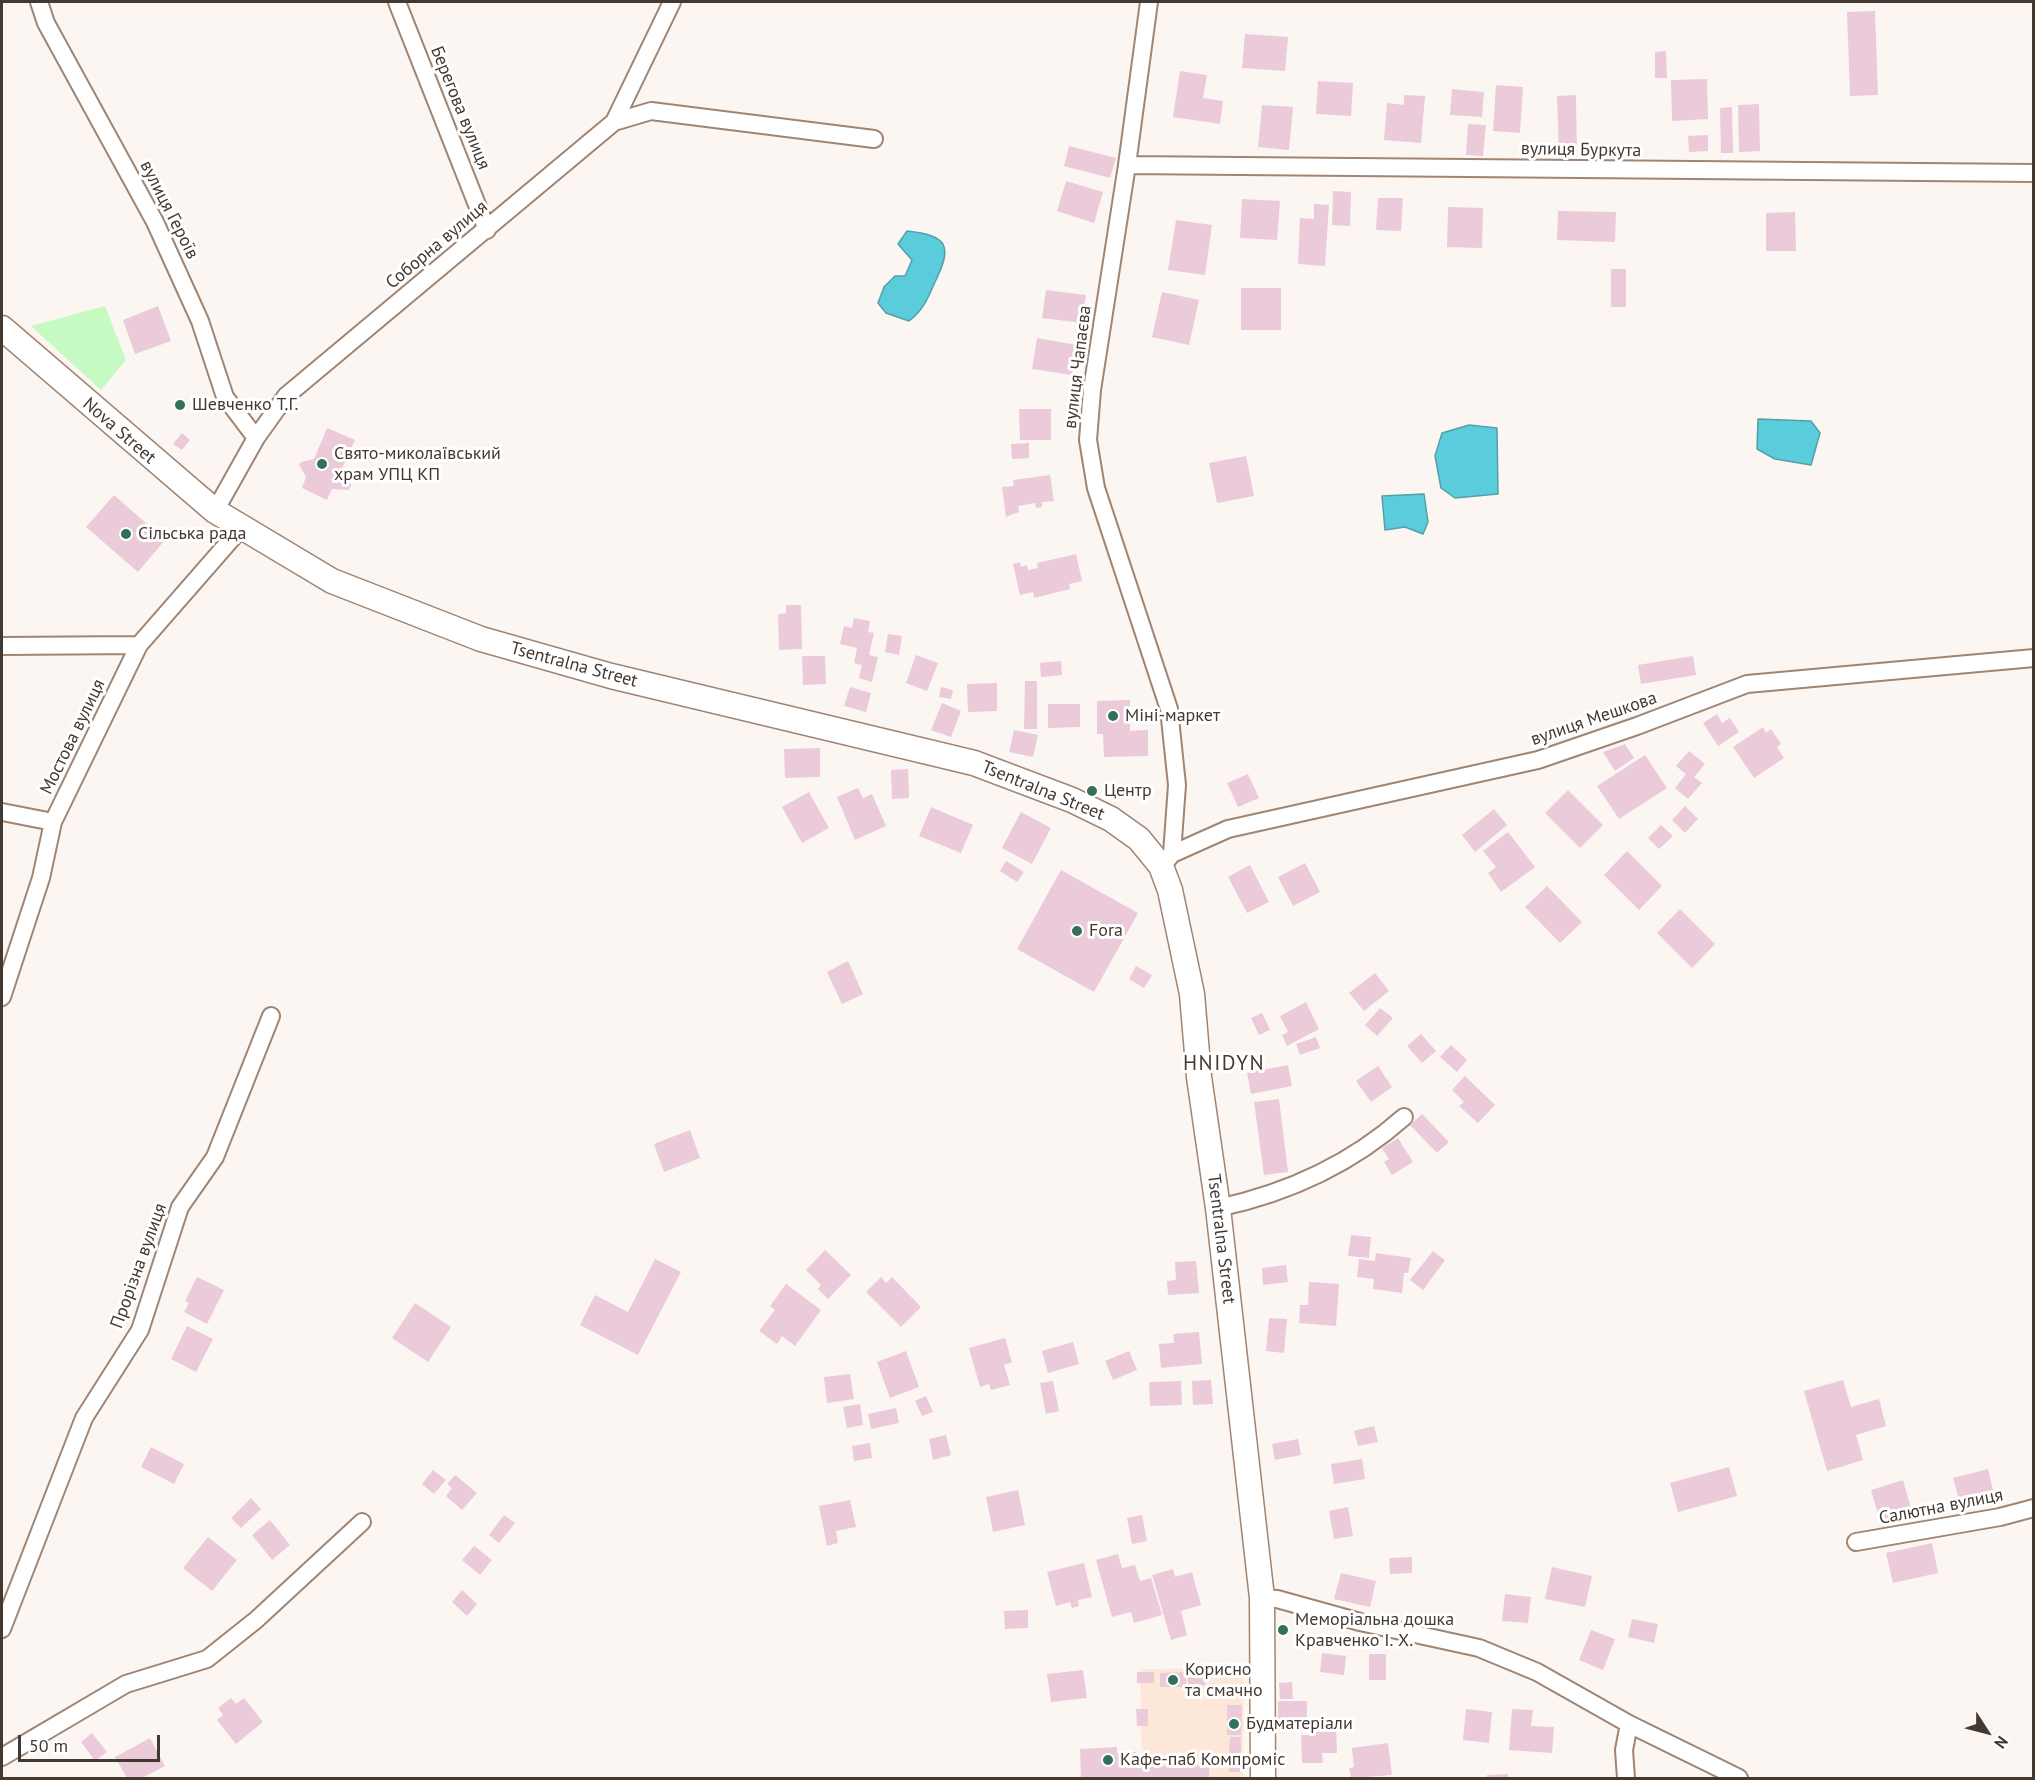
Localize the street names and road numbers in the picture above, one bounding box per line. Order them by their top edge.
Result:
street label: Берегова вулиця [425,43,495,173]
street label: вулиця Буркута [1521,138,1641,162]
street label: вулиця Героїв [135,157,203,263]
street label: Соборна вулиця [382,196,492,294]
street label: вулиця Чапаєва [1060,304,1096,430]
street label: Nova Street [78,393,160,469]
street label: Tsentralna Street [508,638,640,692]
street label: Мостова вулиця [36,676,110,798]
street label: вулиця Мешкова [1528,687,1660,751]
street label: Tsentralna Street [978,757,1108,825]
street label: Tsentralna Street [1202,1173,1240,1305]
street label: Прорізна вулиця [106,1200,172,1332]
street label: Салютна вулиця [1877,1484,2005,1530]

